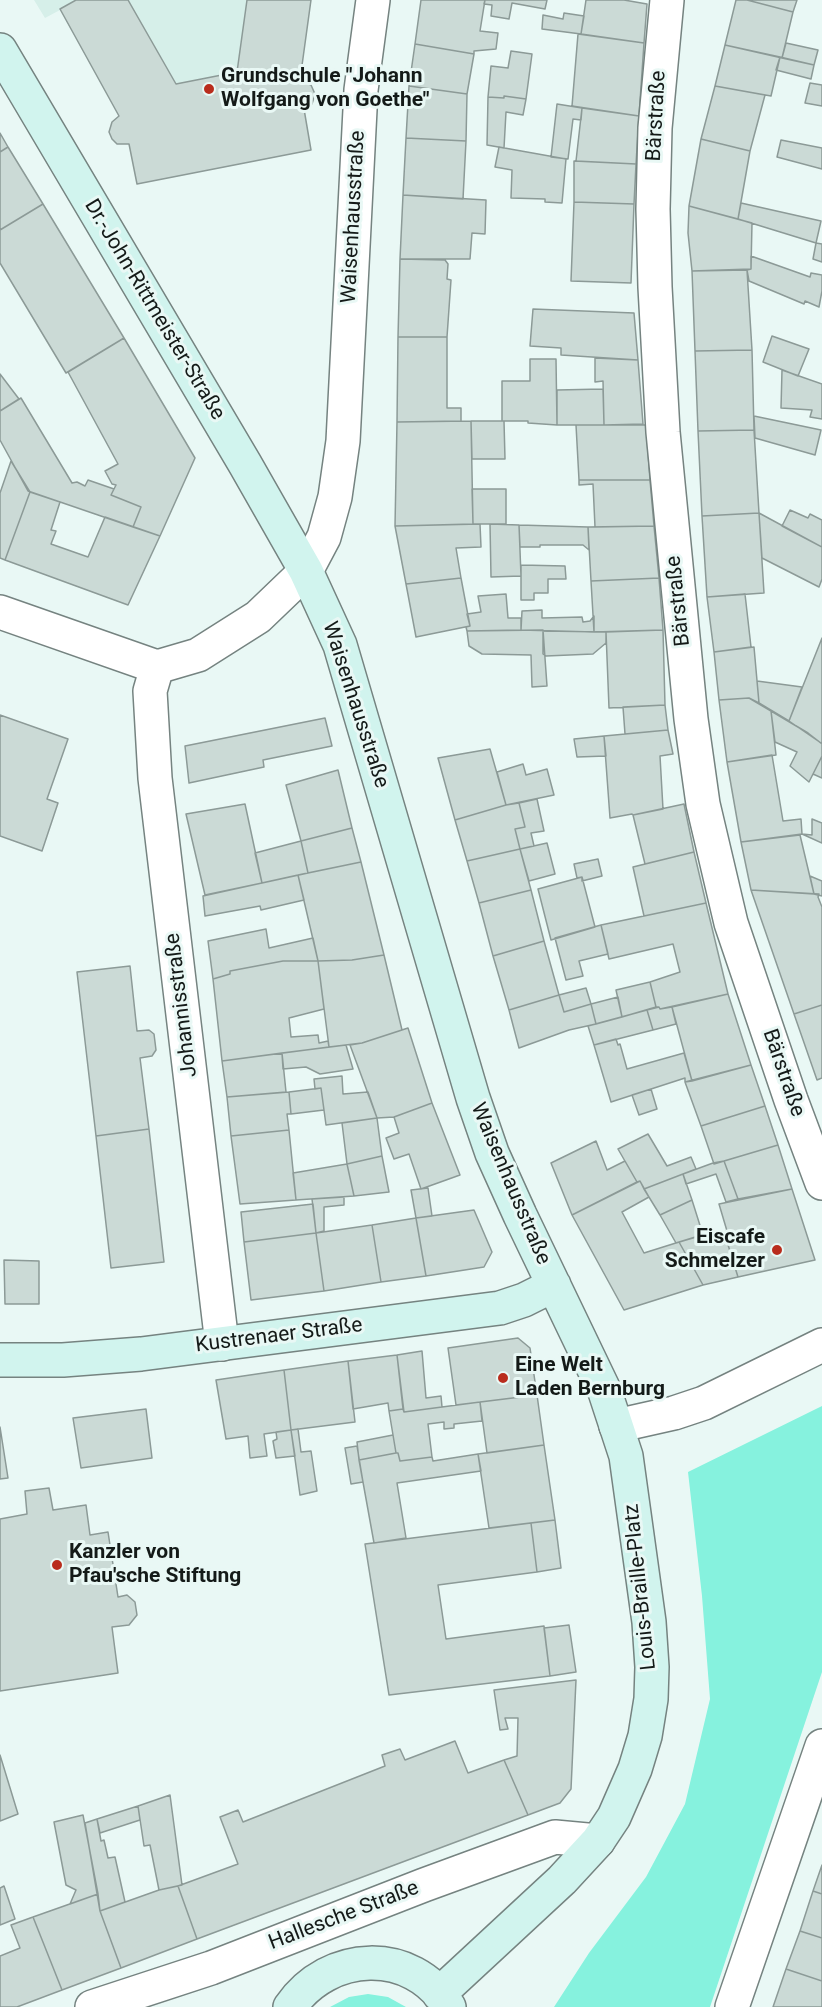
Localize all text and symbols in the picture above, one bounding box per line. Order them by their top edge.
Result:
place label: Grundschule "Johann Wolfgang von Goethe" [221,64,430,114]
street label: Bärstraße [642,70,672,162]
marker: Grundschule "Johann Wolfgang von Goethe" [202,82,216,96]
street label: Waisenhausstraße [337,130,371,304]
street label: Dr.-John-Rittmeister-Straße [78,195,230,425]
street label: Bärstraße [662,554,696,648]
street label: Waisenhausstraße [316,619,394,791]
street label: Johannisstraße [161,931,203,1079]
street label: Bärstraße [756,1026,810,1120]
street label: Waisenhausstraße [465,1099,555,1269]
place label: Eiscafe Schmelzer [665,1225,765,1275]
marker: Eiscafe Schmelzer [770,1243,784,1257]
street label: Kustrenaer Straße [194,1313,364,1359]
place label: Eine Welt Laden Bernburg [515,1353,665,1403]
marker: Eine Welt Laden Bernburg [496,1371,510,1385]
street label: Louis-Braille-Platz [620,1503,662,1671]
place label: Kanzler von Pfau'sche Stiftung [69,1540,241,1590]
marker: Kanzler von Pfau'sche Stiftung [50,1558,64,1572]
street label: Hallesche Straße [265,1876,423,1956]

